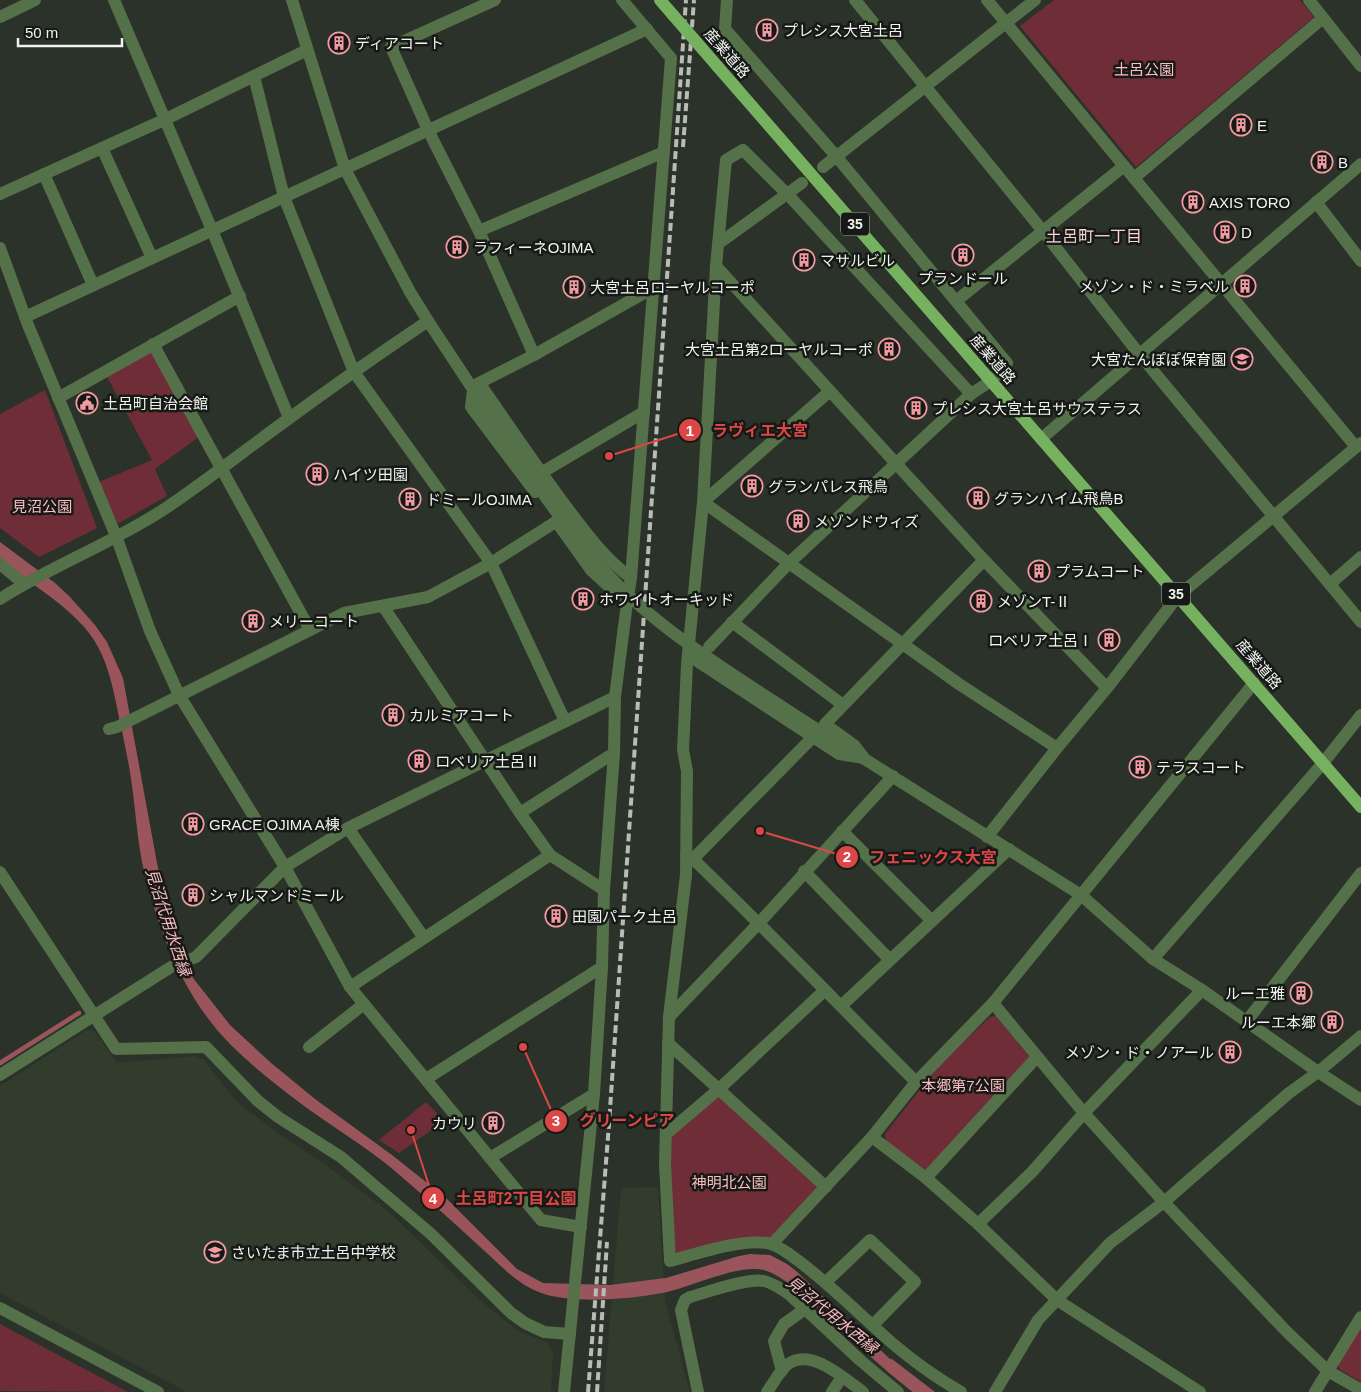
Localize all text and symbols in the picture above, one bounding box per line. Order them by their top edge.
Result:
scale bar [18,15,121,47]
building icon: プレシス大宮土呂 [755,18,779,42]
place label: プレシス大宮土呂 [783,22,903,39]
text: 50 m [25,24,58,41]
street label: 産業道路 [701,25,753,81]
building icon: ディアコート [327,31,351,55]
place label: ディアコート [355,35,444,52]
park label: 土呂公園 [1114,61,1174,78]
building icon: E [1229,113,1253,137]
place label: E [1257,117,1267,134]
building icon: B [1310,150,1334,174]
place label: B [1338,154,1348,171]
building icon: AXIS TORO [1181,190,1205,214]
place label: AXIS TORO [1209,194,1290,211]
road number: 35 [841,212,869,235]
building icon: D [1213,220,1237,244]
place label: D [1241,224,1252,241]
district label: 土呂町一丁目 [1046,228,1142,245]
building icon: ラフィーネOJIMA [445,235,469,259]
place label: ラフィーネOJIMA [473,239,594,256]
building icon: プランドール [951,243,975,267]
building icon: マサルビル [792,248,816,272]
place label: マサルビル [820,252,895,269]
place label: プランドール [918,270,1008,287]
building icon: メゾン・ド・ミラベル [1233,274,1257,298]
building icon: 大宮土呂ローヤルコーポ [562,275,586,299]
place label: メゾン・ド・ミラベル [1079,278,1229,295]
place label: 大宮土呂ローヤルコーポ [590,279,755,296]
street label: 産業道路 [967,331,1019,387]
building icon: 大宮土呂第2ローヤルコーポ [877,337,901,361]
place label: 大宮土呂第2ローヤルコーポ [685,341,873,358]
school or university icon: 大宮たんぽぽ保育園 [1230,347,1254,371]
place label: 大宮たんぽぽ保育園 [1091,351,1226,368]
public building icon: 土呂町自治会館 [75,391,99,415]
place label: 土呂町自治会館 [103,395,208,412]
building icon: プレシス大宮土呂サウステラス [904,396,928,420]
place label: プレシス大宮土呂サウステラス [932,400,1142,417]
callout: ラヴィエ大宮 [677,415,818,446]
text: 1 [686,422,694,439]
text: ラヴィエ大宮 [712,422,808,439]
building icon: ハイツ田園 [305,462,329,486]
place label: ハイツ田園 [333,466,408,483]
building icon: グランパレス飛鳥 [740,474,764,498]
place label: グランパレス飛鳥 [768,478,888,495]
building icon: グランハイム飛鳥B [966,486,990,510]
building icon: ドミールOJIMA [398,487,422,511]
place label: グランハイム飛鳥B [994,490,1123,507]
place label: ドミールOJIMA [426,491,532,508]
park label: 見沼公園 [12,498,72,515]
building icon: メゾンドウィズ [786,509,810,533]
place label: メゾンドウィズ [814,513,919,530]
building icon: プラムコート [1027,559,1051,583]
place label: プラムコート [1055,563,1145,580]
road number: 35 [1162,582,1190,606]
building icon: ホワイトオーキッド [571,587,595,611]
building icon: メゾンT-Ⅱ [969,589,993,613]
place label: ホワイトオーキッド [599,591,734,608]
place label: メゾンT-Ⅱ [997,593,1070,610]
building icon: メリーコート [241,609,265,633]
place label: メリーコート [269,613,359,630]
building icon: ロベリア土呂Ⅰ [1097,628,1121,652]
place label: ロベリア土呂Ⅰ [988,632,1093,649]
street label: 産業道路 [1233,636,1285,692]
building icon: カルミアコート [381,703,405,727]
place label: カルミアコート [409,707,514,724]
building icon: ロベリア土呂Ⅱ [407,749,431,773]
place label: ロベリア土呂Ⅱ [435,753,540,770]
building icon: テラスコート [1128,755,1152,779]
place label: テラスコート [1156,759,1246,776]
building icon: GRACE OJIMA A棟 [181,812,205,836]
place label: GRACE OJIMA A棟 [209,816,340,833]
callout: フェニックス大宮 [834,842,1007,873]
text: 2 [843,848,851,865]
text: フェニックス大宮 [869,849,997,866]
water label: 見沼代用水西縁 [143,866,194,980]
building icon: シャルマンドミール [181,883,205,907]
place label: シャルマンドミール [209,887,344,904]
building icon: 田園パーク土呂 [544,904,568,928]
place label: 田園パーク土呂 [572,908,677,925]
building icon: ルーエ雅 [1289,981,1313,1005]
place label: ルーエ雅 [1225,985,1285,1002]
building icon: ルーエ本郷 [1320,1010,1344,1034]
place label: ルーエ本郷 [1241,1014,1316,1031]
building icon: メゾン・ド・ノアール [1218,1040,1242,1064]
place label: メゾン・ド・ノアール [1065,1044,1214,1061]
park label: 本郷第7公園 [921,1077,1005,1094]
callout: グリーンピア [544,1105,685,1136]
building icon: カウリ [481,1111,505,1135]
text: グリーンピア [579,1111,675,1129]
text: 3 [552,1112,560,1129]
place label: カウリ [432,1115,477,1132]
park label: 神明北公園 [691,1174,767,1191]
callout: 土呂町2丁目公園 [421,1183,587,1214]
text: 4 [429,1190,438,1207]
text: 土呂町2丁目公園 [456,1190,576,1207]
school or university icon: さいたま市立土呂中学校 [203,1240,227,1264]
place label: さいたま市立土呂中学校 [231,1244,396,1261]
water label: 見沼代用水西縁 [783,1273,882,1358]

